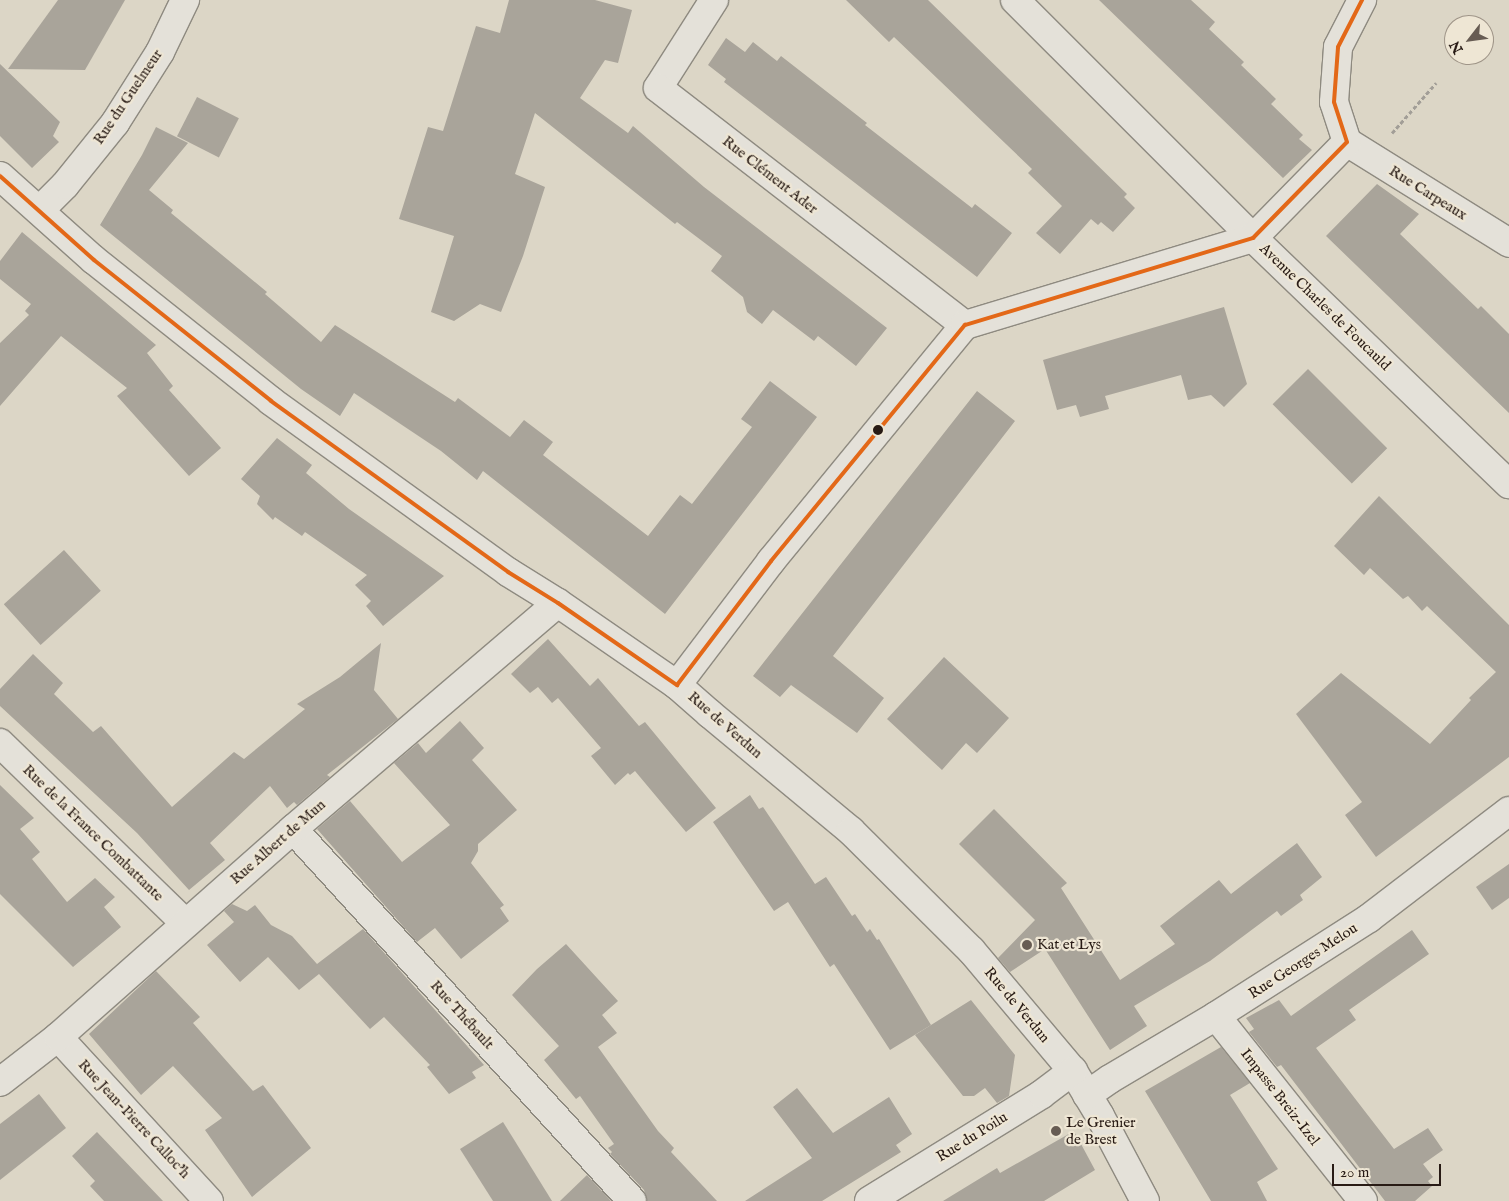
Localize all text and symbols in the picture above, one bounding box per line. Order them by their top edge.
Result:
north arrow [1444,15,1494,65]
text: N [1446,37,1468,57]
street label: Rue du Guelmeur [90,46,166,148]
street label: Rue Clément Ader [719,132,821,218]
street label: Rue Carpeaux [1386,162,1470,224]
street label: Avenue Charles de Foucauld [1256,240,1394,374]
unlabelled marker [873,425,883,435]
street label: Rue de Verdun [684,688,766,762]
street label: Rue de la France Combattante [19,761,167,905]
street label: Rue Albert de Mun [227,796,329,888]
street label: Rue Georges Melou [1245,919,1361,1003]
place label: Kat et Lys [1037,936,1101,954]
marker: Kat et Lys [1021,939,1033,951]
street label: Rue de Verdun [980,964,1054,1046]
street label: Rue Thébault [426,977,498,1053]
street label: Impasse Breiz-Izel [1237,1045,1323,1149]
street label: Rue Jean-Pierre Calloc'h [74,1056,194,1182]
street label: Rue du Poilu [933,1108,1011,1166]
place label: Le Grenier de Brest [1066,1113,1136,1148]
marker: Le Grenier de Brest [1050,1125,1062,1137]
scale bar [1334,1154,1443,1186]
text: 20 m [1340,1163,1369,1182]

